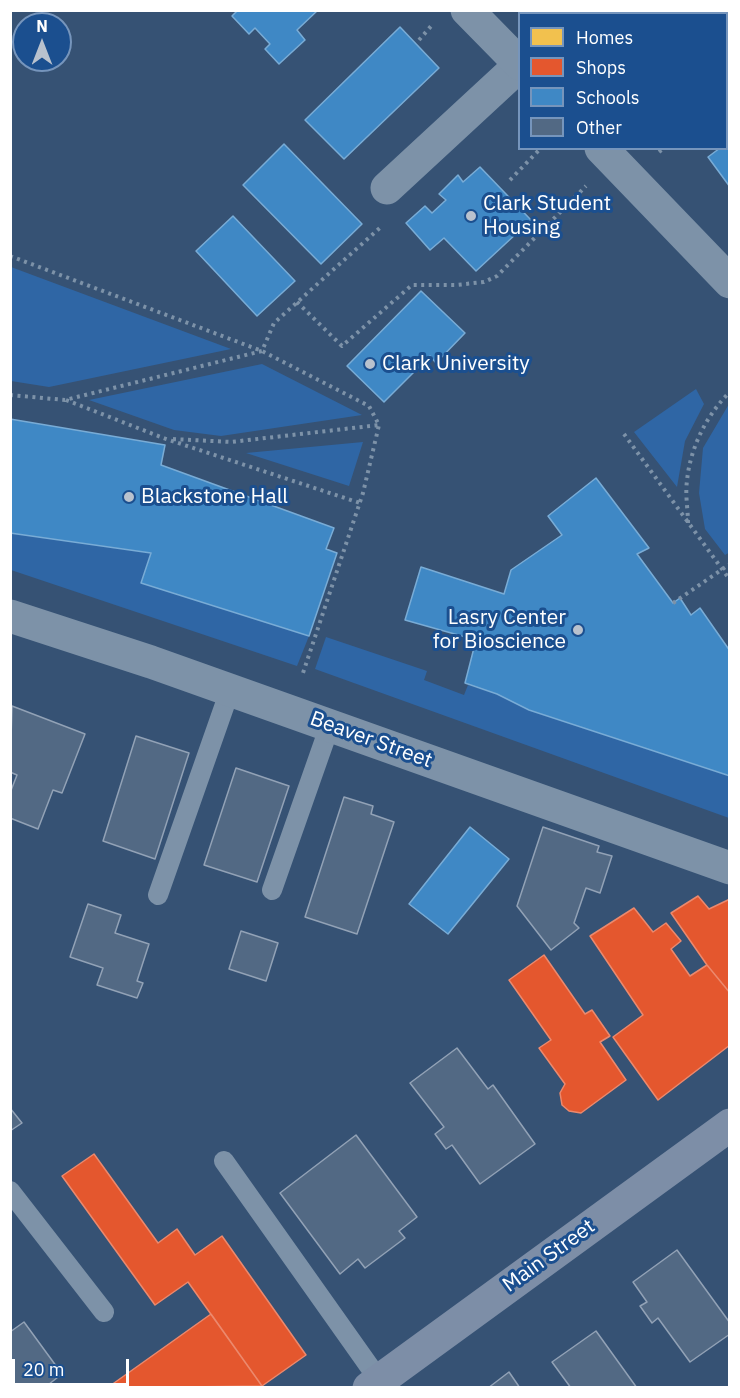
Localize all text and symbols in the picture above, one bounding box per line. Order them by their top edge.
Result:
north arrow [12,12,72,72]
legend [518,12,728,150]
text: N [36,16,48,36]
text: Homes [576,26,633,49]
text: Shops [576,56,626,79]
text: Schools [576,86,640,109]
text: Other [576,116,622,139]
place label: Clark Student Housing [483,191,611,241]
marker: Clark Student Housing [464,209,478,223]
place label: Clark University [382,351,530,377]
marker: Clark University [363,357,377,371]
place label: Blackstone Hall [141,484,288,510]
marker: Blackstone Hall [122,490,136,504]
place label: Lasry Center for Bioscience [433,605,566,655]
marker: Lasry Center for Bioscience [571,623,585,637]
street label: Beaver Street [306,706,436,774]
street label: Main Street [498,1214,600,1298]
scale bar [15,1347,132,1385]
text: 20 m [23,1358,65,1381]

